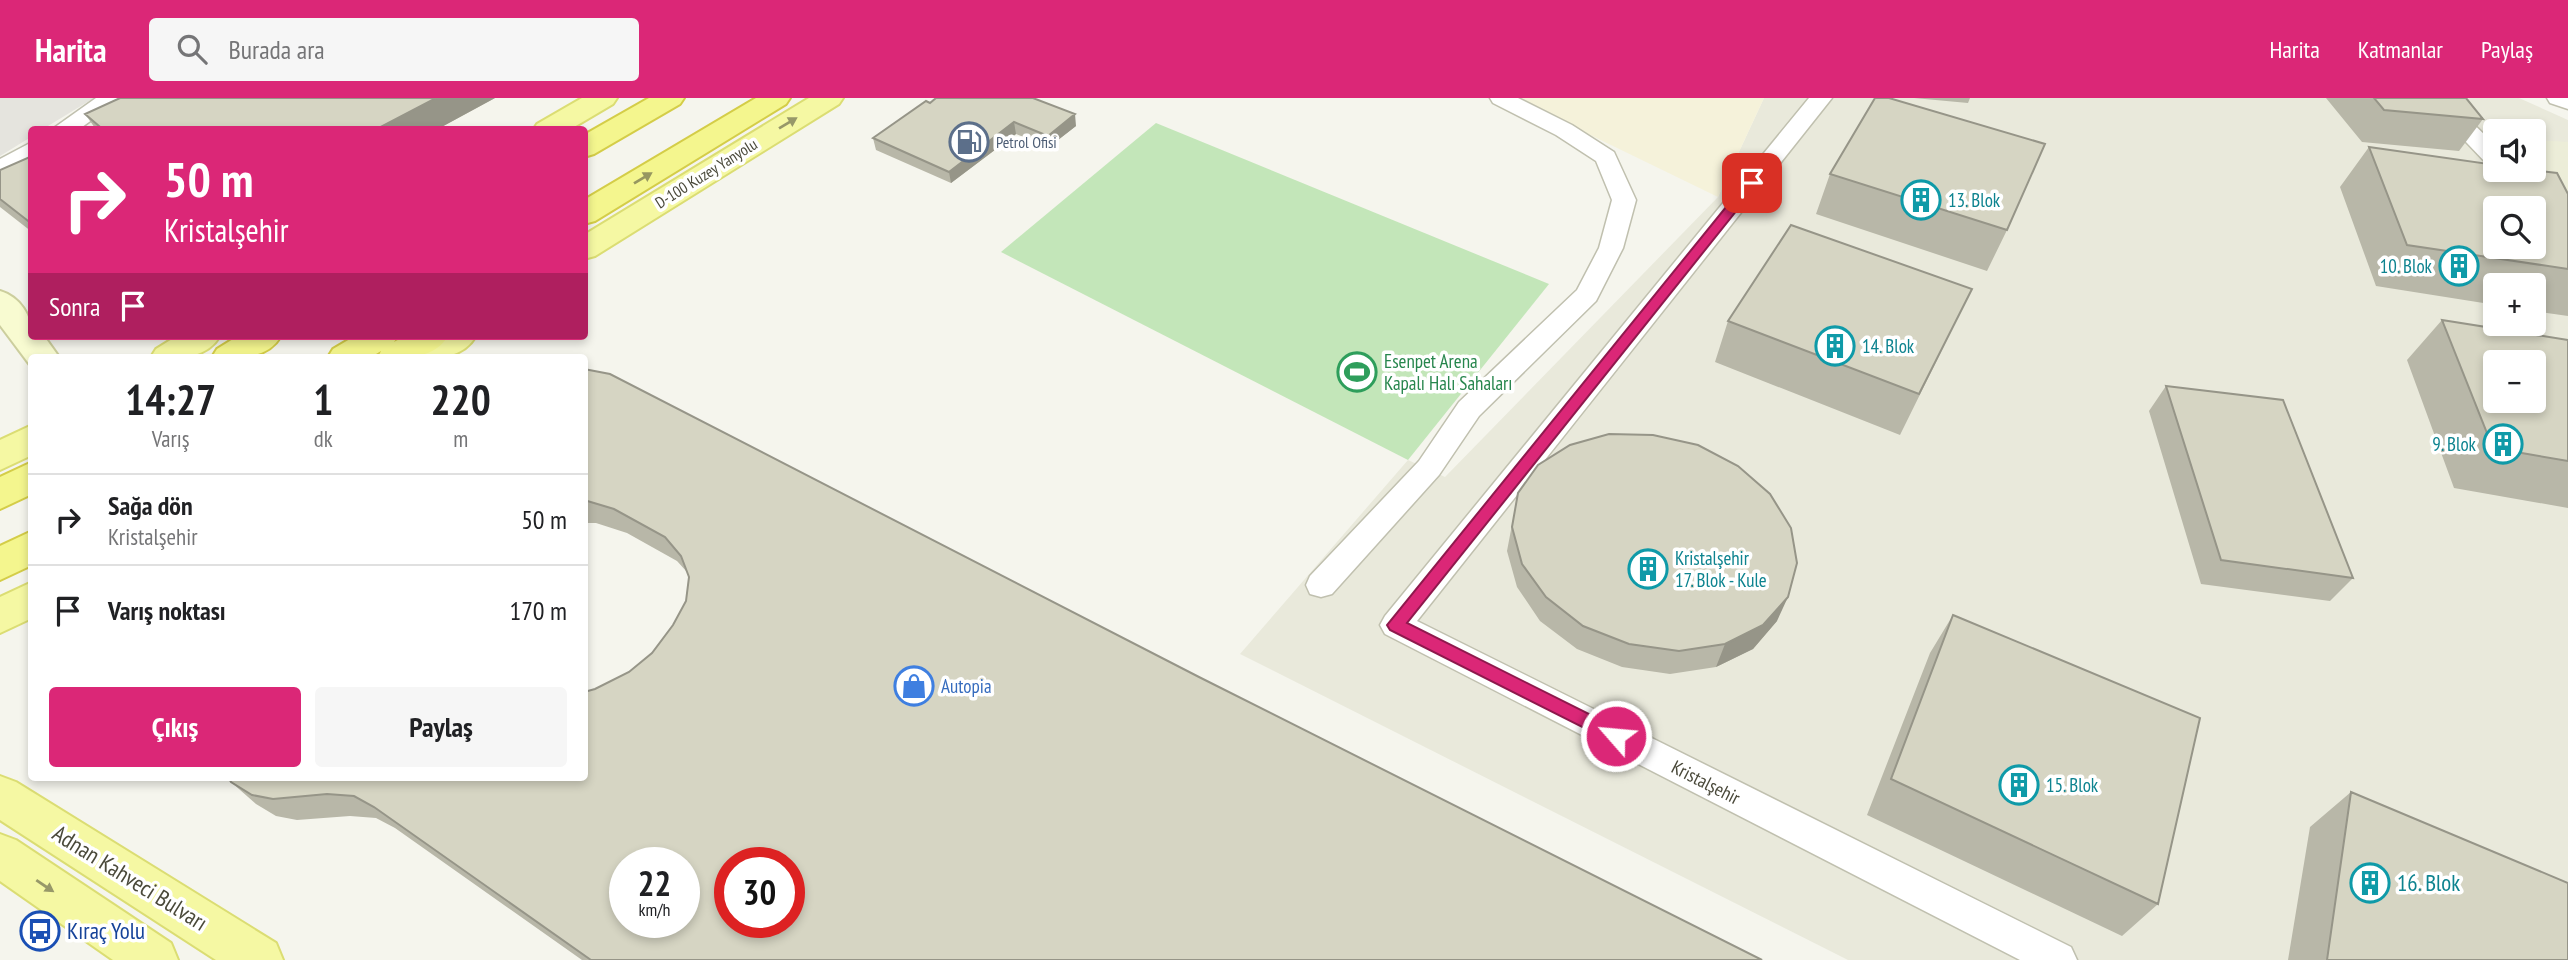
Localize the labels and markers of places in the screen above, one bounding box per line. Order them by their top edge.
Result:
fuel station icon: Petrol Ofisi [948,121,990,163]
place label: Petrol Ofisi [996,132,1057,152]
pin [1722,153,1782,213]
building icon: 13. Blok [1900,179,1942,221]
place label: 13. Blok [1948,188,2001,212]
building icon: 10. Blok [2438,245,2480,287]
place label: 10. Blok [2380,254,2433,278]
building icon: 14. Blok [1814,325,1856,367]
place label: 14. Blok [1862,334,1915,358]
place label: Esenpet Arena Kapalı Halı Sahaları [1384,349,1512,395]
sports icon: Esenpet Arena Kapalı Halı Sahaları [1336,351,1378,393]
building icon: 9. Blok [2482,423,2524,465]
place label: 9. Blok [2432,432,2477,456]
place label: Kristalşehir 17. Blok - Kule [1675,546,1767,592]
building icon: Kristalşehir 17. Blok - Kule [1627,548,1669,590]
shop icon: Autopia [893,665,935,707]
place label: Autopia [941,674,992,698]
building icon: 15. Blok [1998,764,2040,806]
place label: 15. Blok [2046,773,2099,797]
building icon: 16. Blok [2349,862,2391,904]
place label: 16. Blok [2397,868,2460,897]
bus stop icon: Kıraç Yolu [19,910,61,952]
place label: Kıraç Yolu [67,916,145,945]

